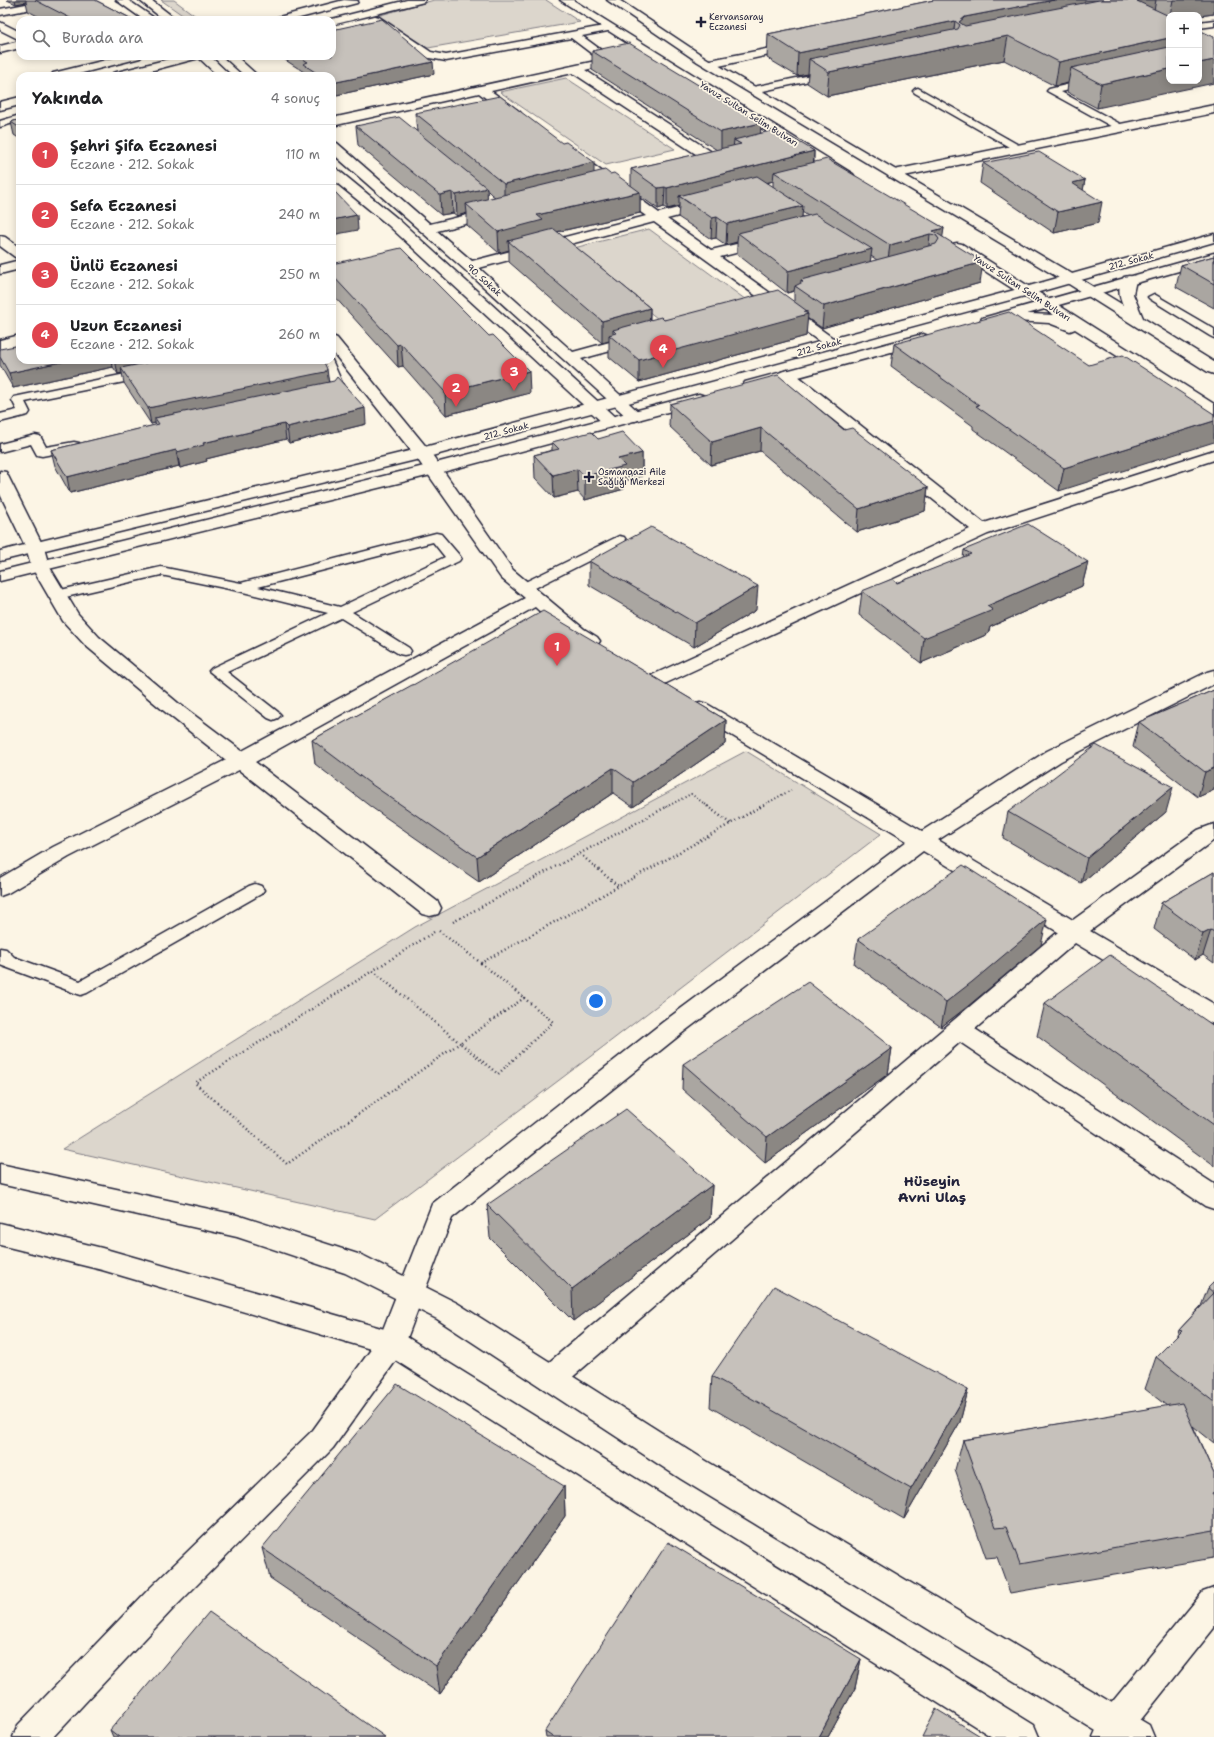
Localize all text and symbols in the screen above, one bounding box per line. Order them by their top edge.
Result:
place label: Kervansaray Eczanesi [709,11,763,33]
map controls [1166,12,1202,84]
button: + [1166,12,1202,48]
search box [16,16,336,60]
marker: Kervansaray Eczanesi [696,17,706,27]
icon: search [30,27,52,49]
text: Burada ara [62,28,143,48]
button: − [1166,48,1202,84]
street label: Yavuz Sultan Selim Bulvarı [697,79,801,149]
text: Yakında [32,87,103,109]
text: 4 sonuç [271,90,320,107]
text: Şehri Şifa Eczanesi [70,136,217,156]
text: 1 [42,146,48,163]
text: 110 m [285,146,320,163]
text: Eczane · 212. Sokak [70,156,195,173]
text: Sefa Eczanesi [70,196,177,216]
text: 2 [40,206,50,223]
text: 240 m [278,206,320,223]
text: Eczane · 212. Sokak [70,216,195,233]
street label: 212. Sokak [1107,249,1155,273]
street label: Yavuz Sultan Selim Bulvarı [971,252,1073,324]
text: Ünlü Eczanesi [70,256,178,276]
street label: 90. Sokak [464,261,504,299]
text: 3 [40,266,50,283]
text: 250 m [279,266,320,283]
text: Eczane · 212. Sokak [70,276,195,293]
text: Uzun Eczanesi [70,316,182,336]
text: 4 [40,326,50,343]
text: 260 m [278,326,320,343]
pin: 4 [650,335,676,368]
street label: 212. Sokak [795,335,843,359]
text: Eczane · 212. Sokak [70,336,195,353]
pin: 3 [501,358,527,391]
pin: 2 [443,374,469,407]
street label: 212. Sokak [482,419,530,443]
place label: Osmangazi Aile Sağlığı Merkezi [598,466,666,488]
marker: Osmangazi Aile Sağlığı Merkezi [583,471,595,483]
pin: 1 [544,633,570,666]
your location [586,991,606,1011]
district label: Hüseyin Avni Ulaş [898,1172,966,1206]

